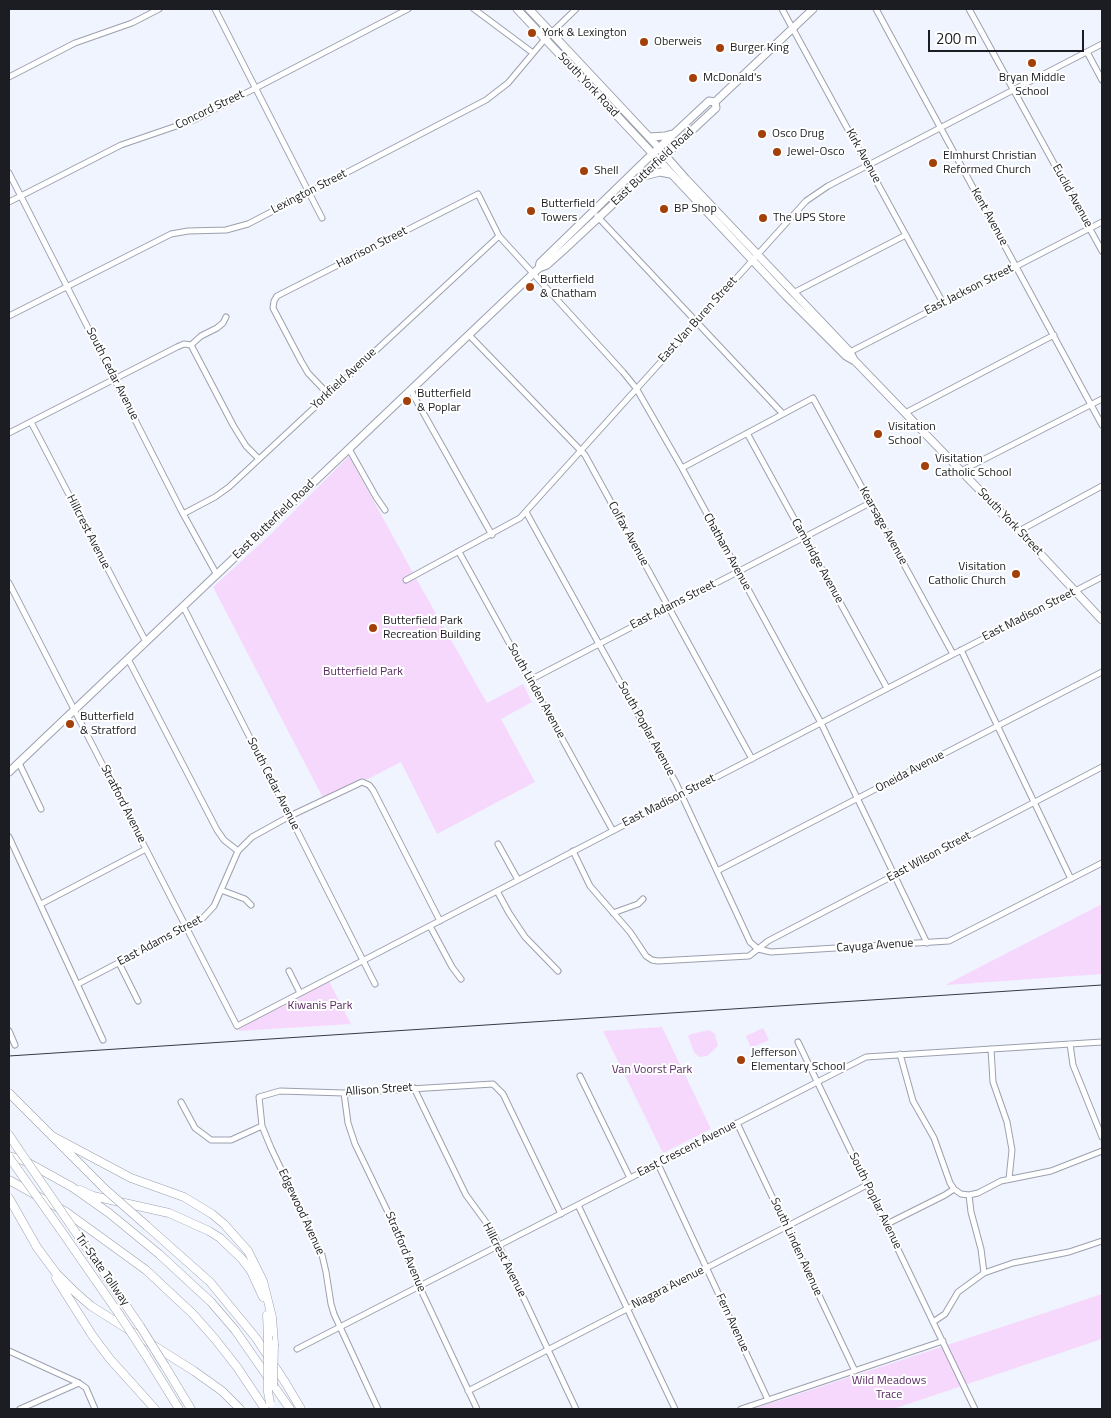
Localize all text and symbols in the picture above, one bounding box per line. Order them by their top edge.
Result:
scale bar [931,20,1087,52]
place label: York & Lexington [542,26,627,40]
marker: York & Lexington [526,27,538,39]
text: 200 m [936,27,977,50]
place label: Oberweis [654,35,702,49]
marker: Oberweis [638,36,650,48]
place label: Burger King [730,41,789,55]
marker: Burger King [714,42,726,54]
street label: South York Road [554,50,622,120]
marker: Bryan Middle School [1026,57,1038,69]
place label: McDonald's [703,71,762,85]
place label: Bryan Middle School [999,71,1065,99]
marker: McDonald's [687,72,699,84]
street label: Concord Street [173,87,247,133]
street label: East Butterfield Road [609,125,697,209]
street label: Kirk Avenue [842,126,884,186]
place label: Osco Drug [772,127,824,141]
marker: Osco Drug [756,128,768,140]
place label: Jewel-Osco [787,145,845,159]
marker: Jewel-Osco [771,146,783,158]
place label: Elmhurst Christian Reformed Church [943,149,1036,177]
marker: Elmhurst Christian Reformed Church [927,157,939,169]
street label: Euclid Avenue [1049,162,1095,230]
place label: Shell [594,164,619,178]
marker: Shell [578,165,590,177]
street label: Lexington Street [269,167,349,217]
street label: Kent Avenue [967,186,1011,248]
place label: Butterfield Towers [541,197,595,225]
place label: BP Shop [674,202,717,216]
marker: BP Shop [658,203,670,215]
marker: Butterfield Towers [525,205,537,217]
place label: The UPS Store [773,211,845,225]
marker: The UPS Store [757,212,769,224]
street label: Harrison Street [334,224,410,272]
street label: East Jackson Street [922,261,1016,319]
place label: Butterfield & Chatham [540,273,597,301]
street label: East Van Buren Street [656,274,740,366]
marker: Butterfield & Chatham [524,281,536,293]
street label: South Cedar Avenue [83,325,141,423]
street label: Yorkfield Avenue [308,345,380,413]
place label: Butterfield & Poplar [417,387,471,415]
marker: Butterfield & Poplar [401,395,413,407]
place label: Visitation School [888,420,936,448]
marker: Visitation School [872,428,884,440]
place label: Visitation Catholic School [935,452,1011,480]
marker: Visitation Catholic School [919,460,931,472]
street label: East Butterfield Road [230,477,318,563]
street label: Kearsage Avenue [856,485,910,567]
street label: South York Street [974,485,1046,559]
street label: Hillcrest Avenue [63,492,113,572]
street label: Colfax Avenue [604,499,652,569]
street label: Chatham Avenue [700,511,754,593]
street label: Cambridge Avenue [788,516,846,606]
place label: Visitation Catholic Church [928,560,1006,588]
marker: Visitation Catholic Church [1010,568,1022,580]
street label: East Adams Street [628,577,718,633]
street label: East Madison Street [980,585,1078,645]
place label: Butterfield Park Recreation Building [383,614,481,642]
marker: Butterfield Park Recreation Building [367,622,379,634]
street label: South Linden Avenue [504,641,568,741]
park label: Butterfield Park [323,665,403,679]
street label: South Poplar Avenue [614,679,678,779]
place label: Butterfield & Stratford [80,710,136,738]
marker: Butterfield & Stratford [64,718,76,730]
street label: South Cedar Avenue [244,735,302,833]
street label: Oneida Avenue [873,748,947,796]
street label: Stratford Avenue [97,763,149,845]
street label: East Madison Street [620,771,718,831]
street label: East Wilson Street [885,829,973,885]
street label: East Adams Street [115,913,205,969]
street label: Cayuga Avenue [836,936,914,956]
park label: Kiwanis Park [288,999,352,1013]
place label: Jefferson Elementary School [751,1046,845,1074]
marker: Jefferson Elementary School [735,1054,747,1066]
park label: Van Voorst Park [612,1063,692,1077]
street label: Allison Street [345,1080,413,1100]
street label: East Crescent Avenue [635,1118,739,1180]
street label: South Poplar Avenue [845,1151,905,1251]
street label: Edgewood Avenue [275,1167,327,1257]
street label: South Linden Avenue [767,1196,825,1298]
street label: Stratford Avenue [382,1210,428,1294]
street label: Hillcrest Avenue [479,1220,529,1300]
street label: Tri-State Tollway [72,1231,132,1309]
street label: Niagara Avenue [629,1264,707,1312]
street label: Fern Avenue [712,1291,752,1355]
park label: Wild Meadows Trace [852,1374,926,1402]

